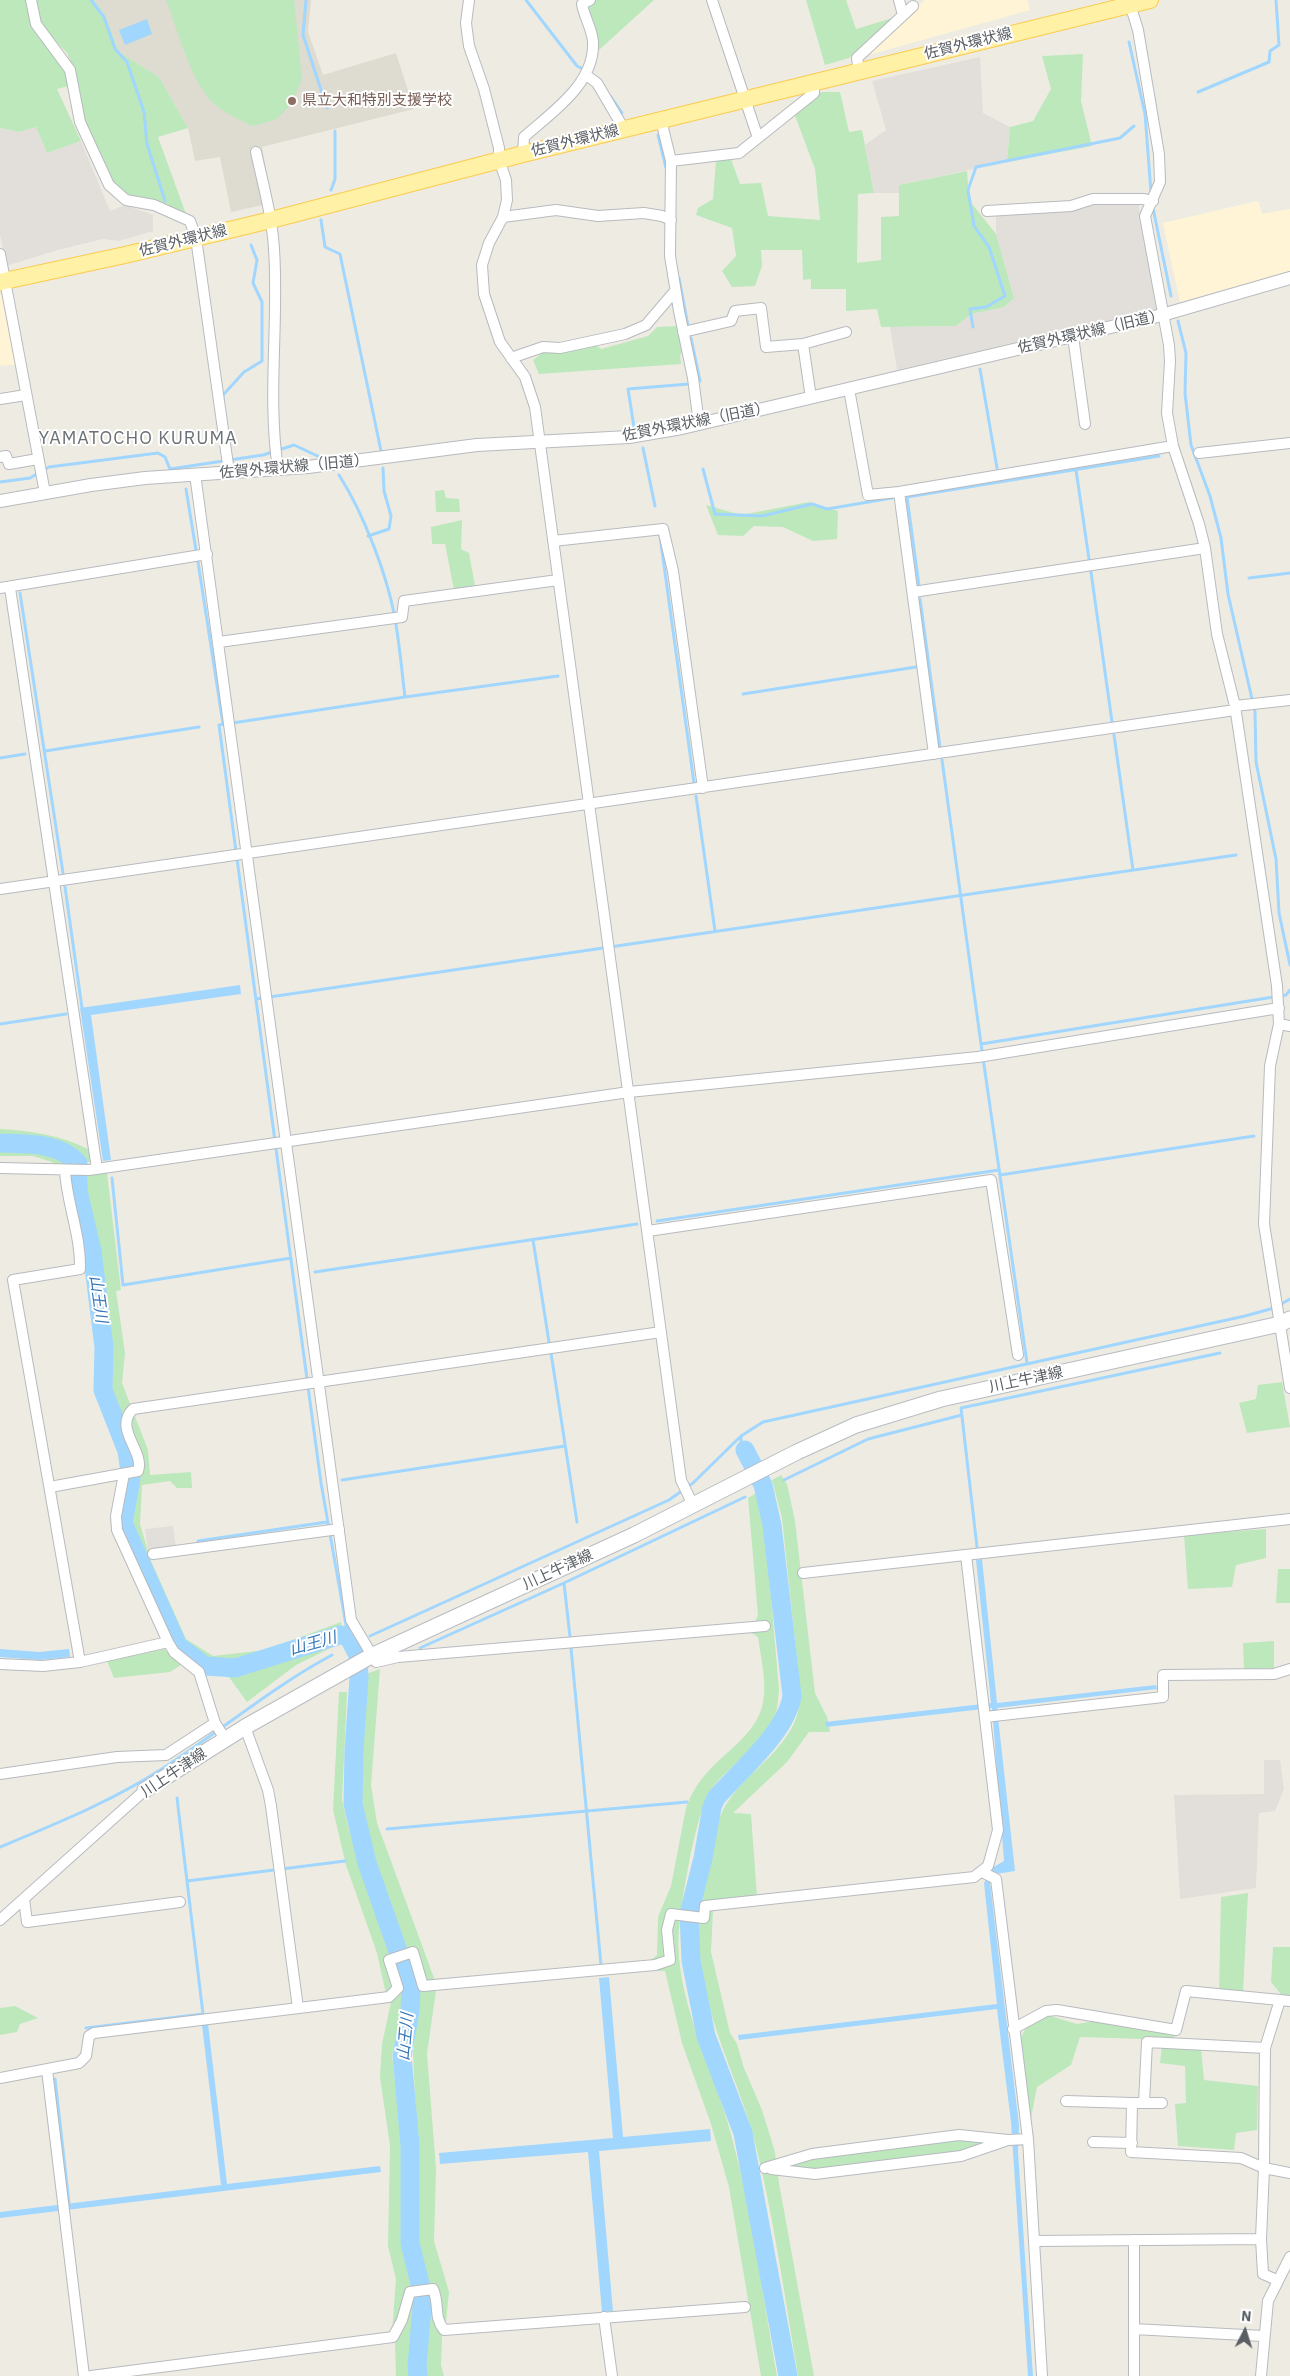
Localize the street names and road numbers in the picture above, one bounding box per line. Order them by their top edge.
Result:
street label: 佐賀外環状線 [922,24,1014,64]
street label: 佐賀外環状線 [529,121,621,161]
street label: 佐賀外環状線 [137,221,229,261]
street label: 佐賀外環状線（旧道） [1016,306,1166,358]
street label: 佐賀外環状線（旧道） [621,399,771,445]
street label: 佐賀外環状線（旧道） [219,451,369,483]
street label: 川上牛津線 [987,1363,1065,1397]
street label: 川上牛津線 [520,1546,596,1594]
street label: 川上牛津線 [138,1745,210,1801]

